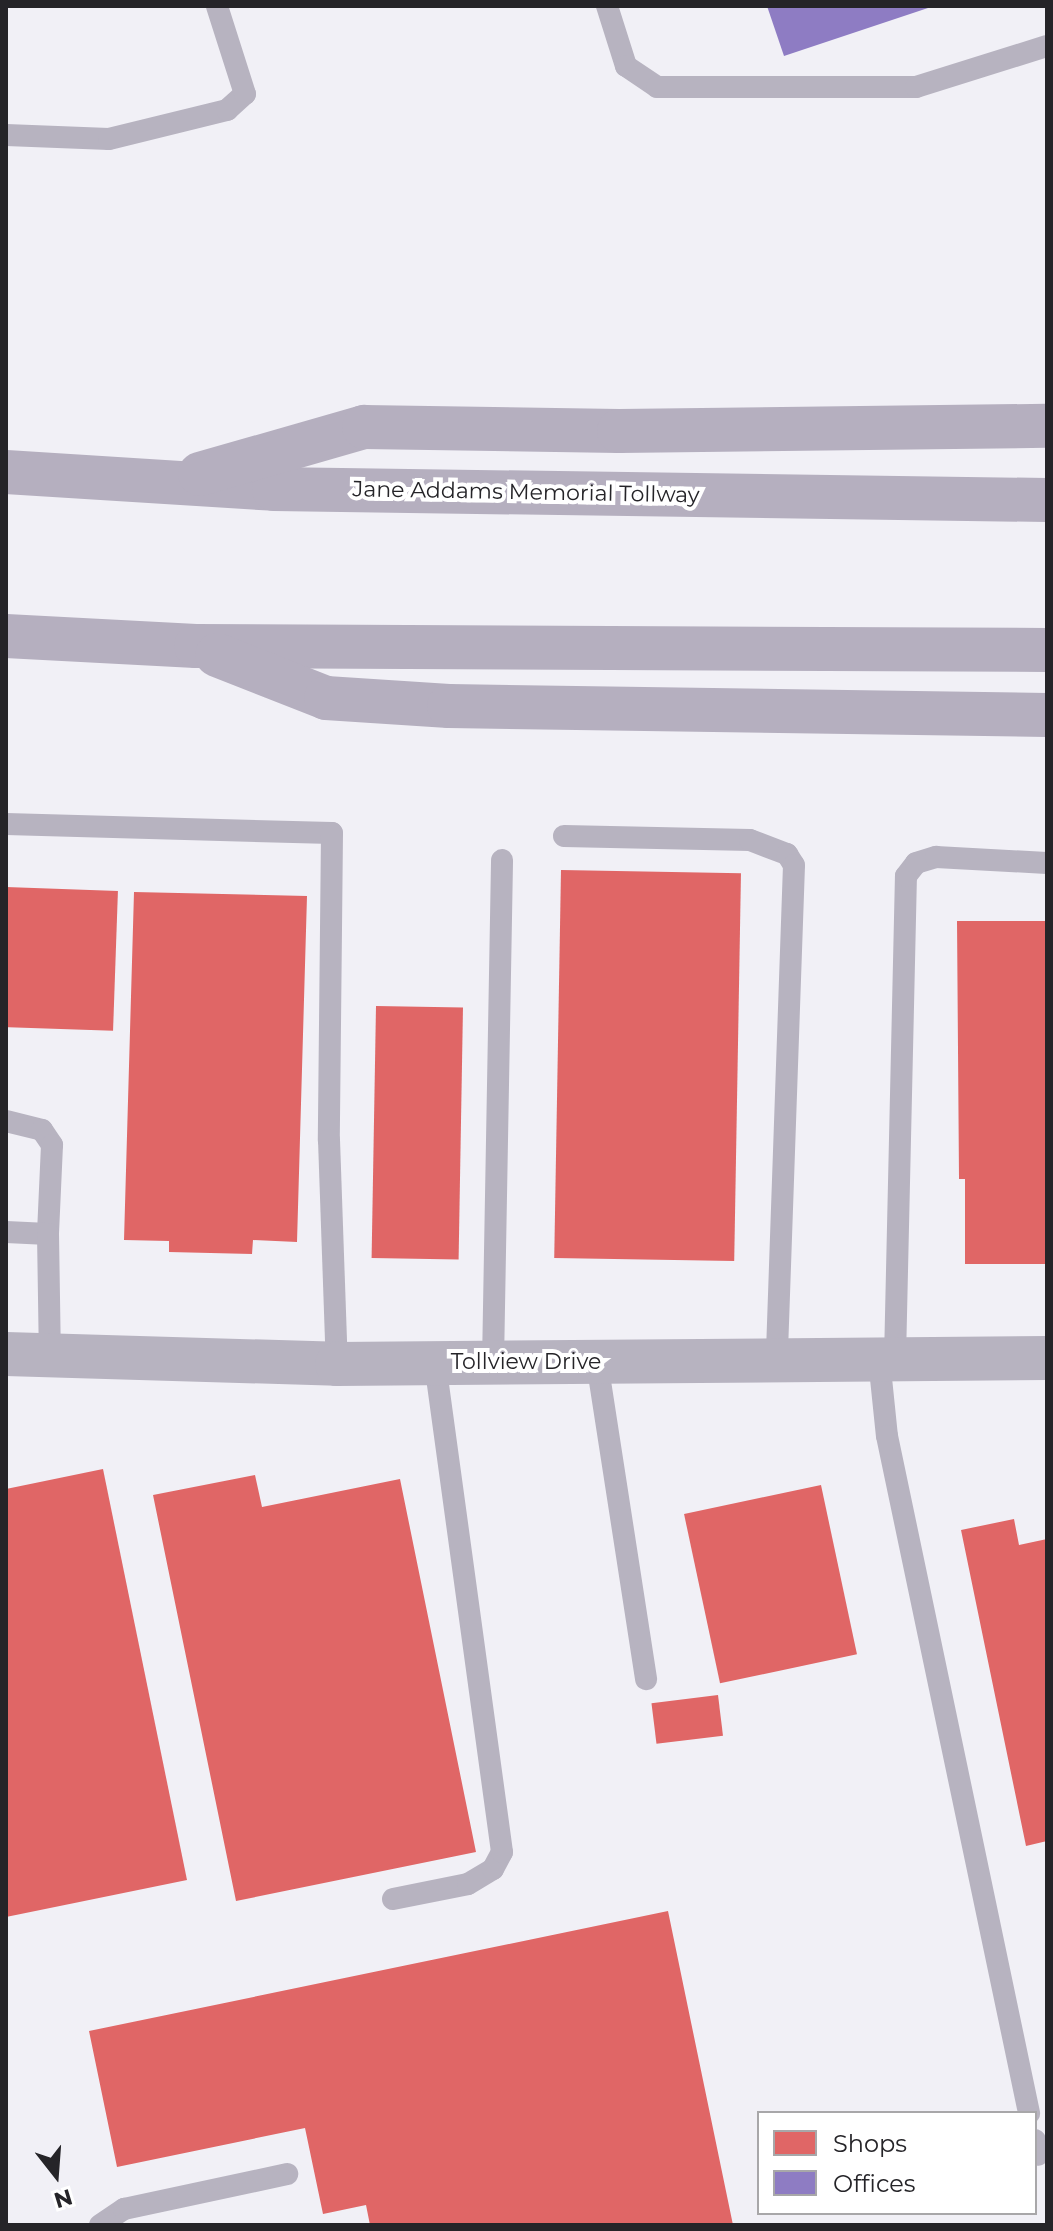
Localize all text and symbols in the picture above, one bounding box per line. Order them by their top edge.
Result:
street label: Jane Addams Memorial Tollway [352,476,700,508]
street label: Tollview Drive [451,1349,601,1375]
legend [757,2111,1037,2215]
text: Shops [833,2129,907,2158]
north arrow [16,2135,96,2215]
text: Offices [833,2169,915,2198]
text: N [51,2183,76,2214]

